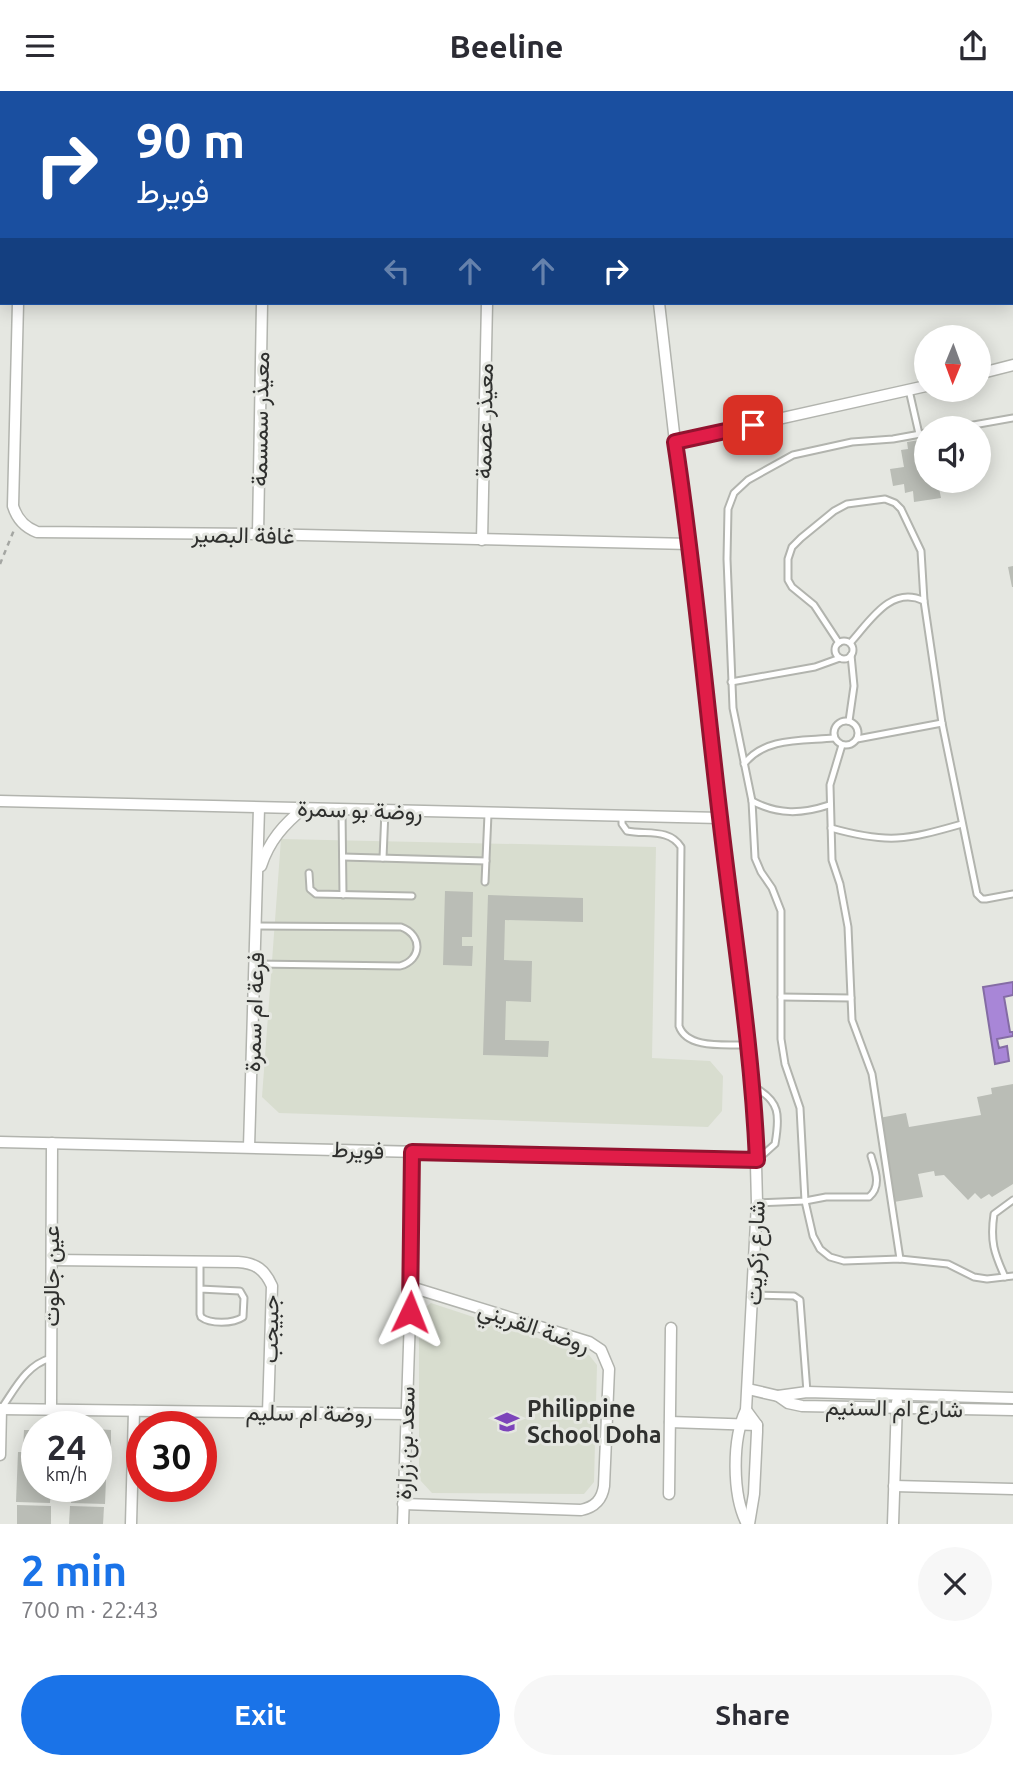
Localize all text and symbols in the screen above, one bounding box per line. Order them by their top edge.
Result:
icon: menu [21,27,59,65]
icon: share [954,27,992,65]
text: Beeline [450,28,563,64]
text: 90 m [136,112,245,167]
icon: right [21,119,112,210]
text: فويرط [136,173,209,209]
icon: left [378,252,416,290]
icon: ahead [451,252,489,290]
icon: ahead [524,252,562,290]
icon: right [597,252,635,290]
north arrow [914,325,990,403]
map controls [914,325,991,493]
street label: معيذر سمسمة [246,351,276,487]
street label: معيذر عصمة [470,363,500,479]
pin [723,395,783,455]
icon: arrive [734,406,772,444]
button: sound [914,416,991,493]
street label: غافة البصير [190,521,295,551]
street label: روضة بو سمرة [297,795,423,827]
street label: فرعة ام سمرة [239,951,271,1073]
street label: فويرط [331,1136,385,1166]
street label: شارع زكريت [740,1200,773,1306]
street label: عين جالوت [38,1225,66,1327]
position arrow [373,1275,447,1349]
street label: جبيجب [256,1294,284,1364]
street label: روضة القريني [473,1296,593,1364]
street label: سعد بن زرارة [390,1386,422,1500]
street label: شارع ام السنيم [825,1394,963,1425]
place label: Philippine School Doha [527,1396,661,1447]
street label: روضة ام سليم [245,1399,373,1429]
school or university icon: Philippine School Doha [493,1408,521,1436]
speed limit sign: 30 [126,1411,217,1502]
text: 24 [47,1427,86,1467]
text: km/h [46,1464,87,1484]
text: 2 min [21,1547,127,1594]
button: close [918,1547,992,1621]
text: 700 m · 22:43 [21,1597,159,1622]
button: Exit [21,1675,500,1755]
button: Share [514,1675,992,1755]

